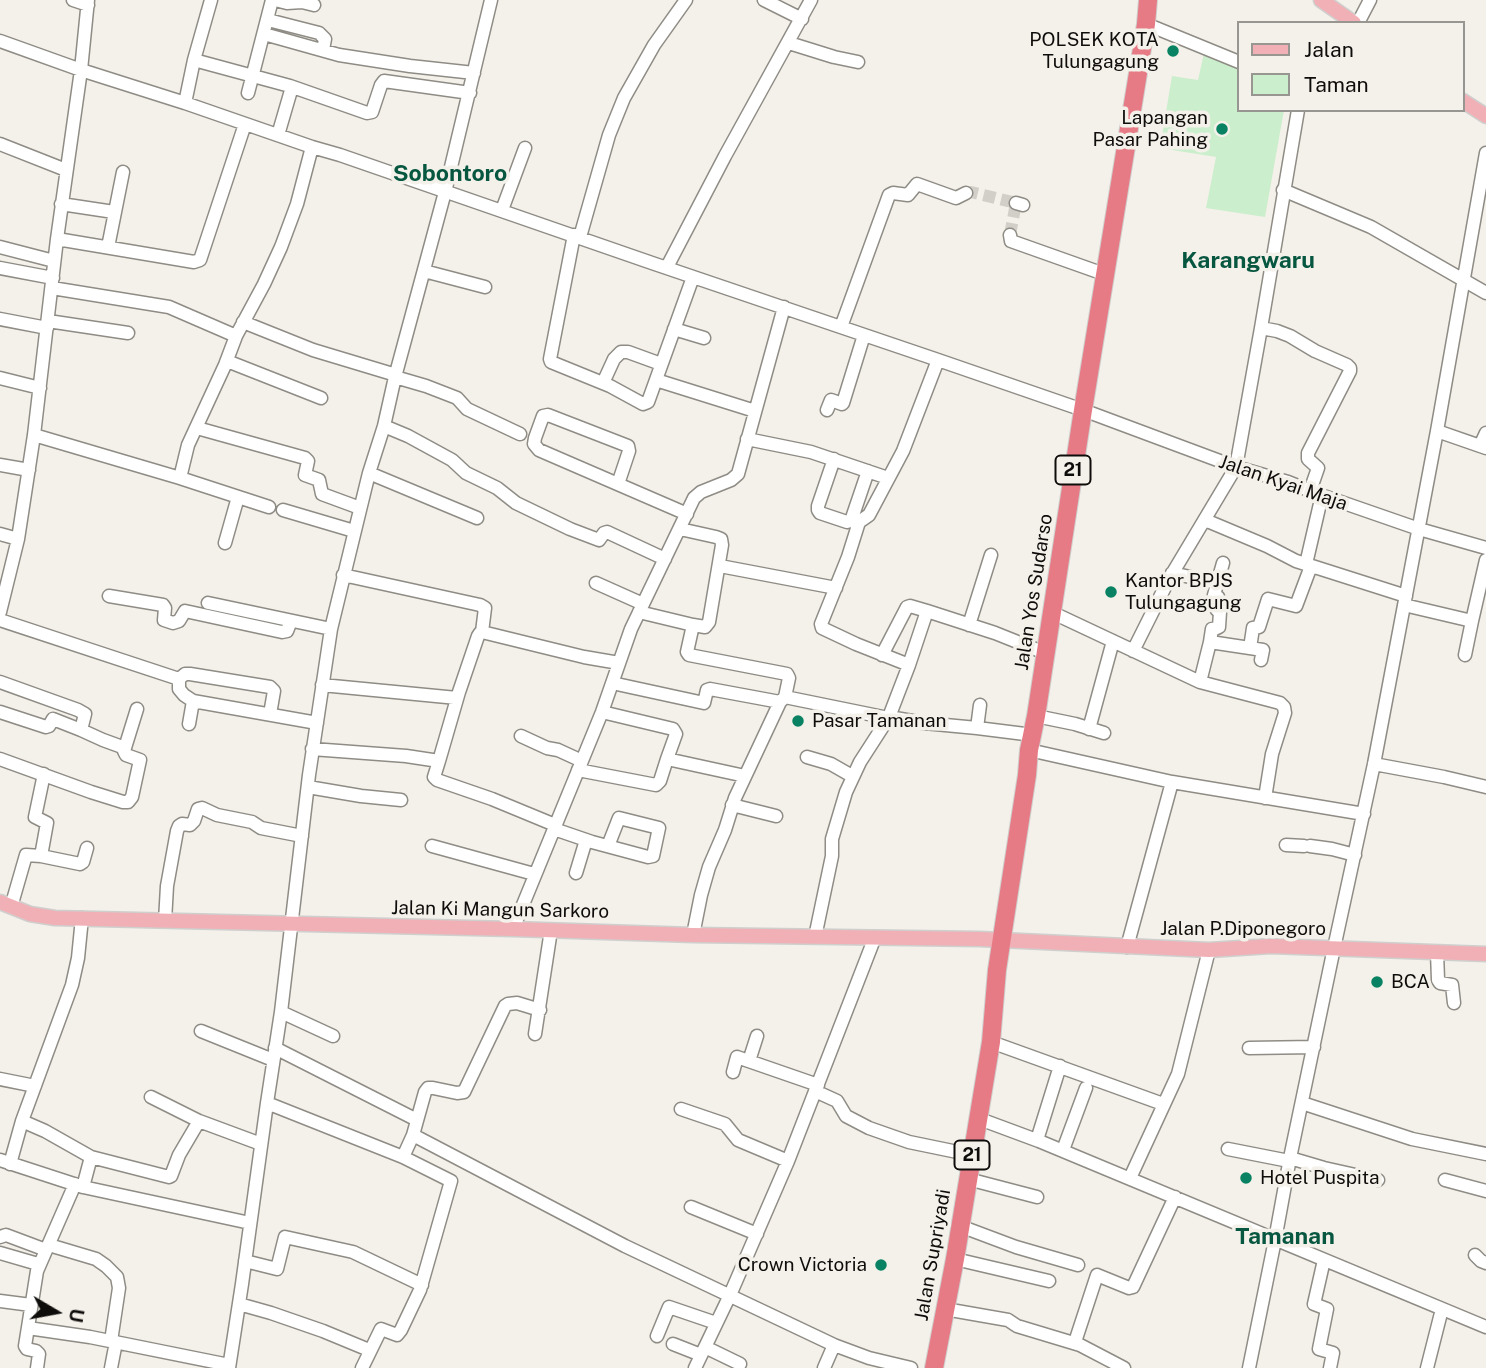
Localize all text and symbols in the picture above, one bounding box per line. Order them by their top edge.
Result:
legend [1238,21,1465,112]
place label: POLSEK KOTA Tulungagung [1029,29,1159,73]
text: Jalan [1304,37,1354,62]
marker: POLSEK KOTA Tulungagung [1165,43,1181,59]
text: Taman [1304,72,1369,97]
place label: Lapangan Pasar Pahing [1092,107,1208,151]
marker: Lapangan Pasar Pahing [1214,121,1230,137]
district label: Sobontoro [393,160,507,188]
district label: Karangwaru [1181,247,1315,275]
street label: Jalan Kyai Maja [1216,450,1350,516]
road number: 21 [1056,456,1090,484]
street label: Jalan Yos Sudarso [1010,512,1058,672]
place label: Kantor BPJS Tulungagung [1125,570,1241,614]
marker: Kantor BPJS Tulungagung [1103,584,1119,600]
place label: Pasar Tamanan [812,710,946,732]
marker: Pasar Tamanan [790,713,806,729]
street label: Jalan Ki Mangun Sarkoro [391,897,609,923]
street label: Jalan P.Diponegoro [1160,918,1326,940]
place label: BCA [1391,971,1430,993]
marker: BCA [1369,974,1385,990]
road number: 21 [954,1140,990,1170]
place label: Hotel Puspita [1260,1167,1380,1189]
marker: Hotel Puspita [1238,1170,1254,1186]
street label: Jalan Supriyadi [910,1187,956,1323]
district label: Tamanan [1235,1223,1335,1251]
place label: Crown Victoria [738,1254,867,1276]
marker: Crown Victoria [873,1257,889,1273]
north arrow [21,1277,91,1347]
text: U [65,1307,89,1324]

